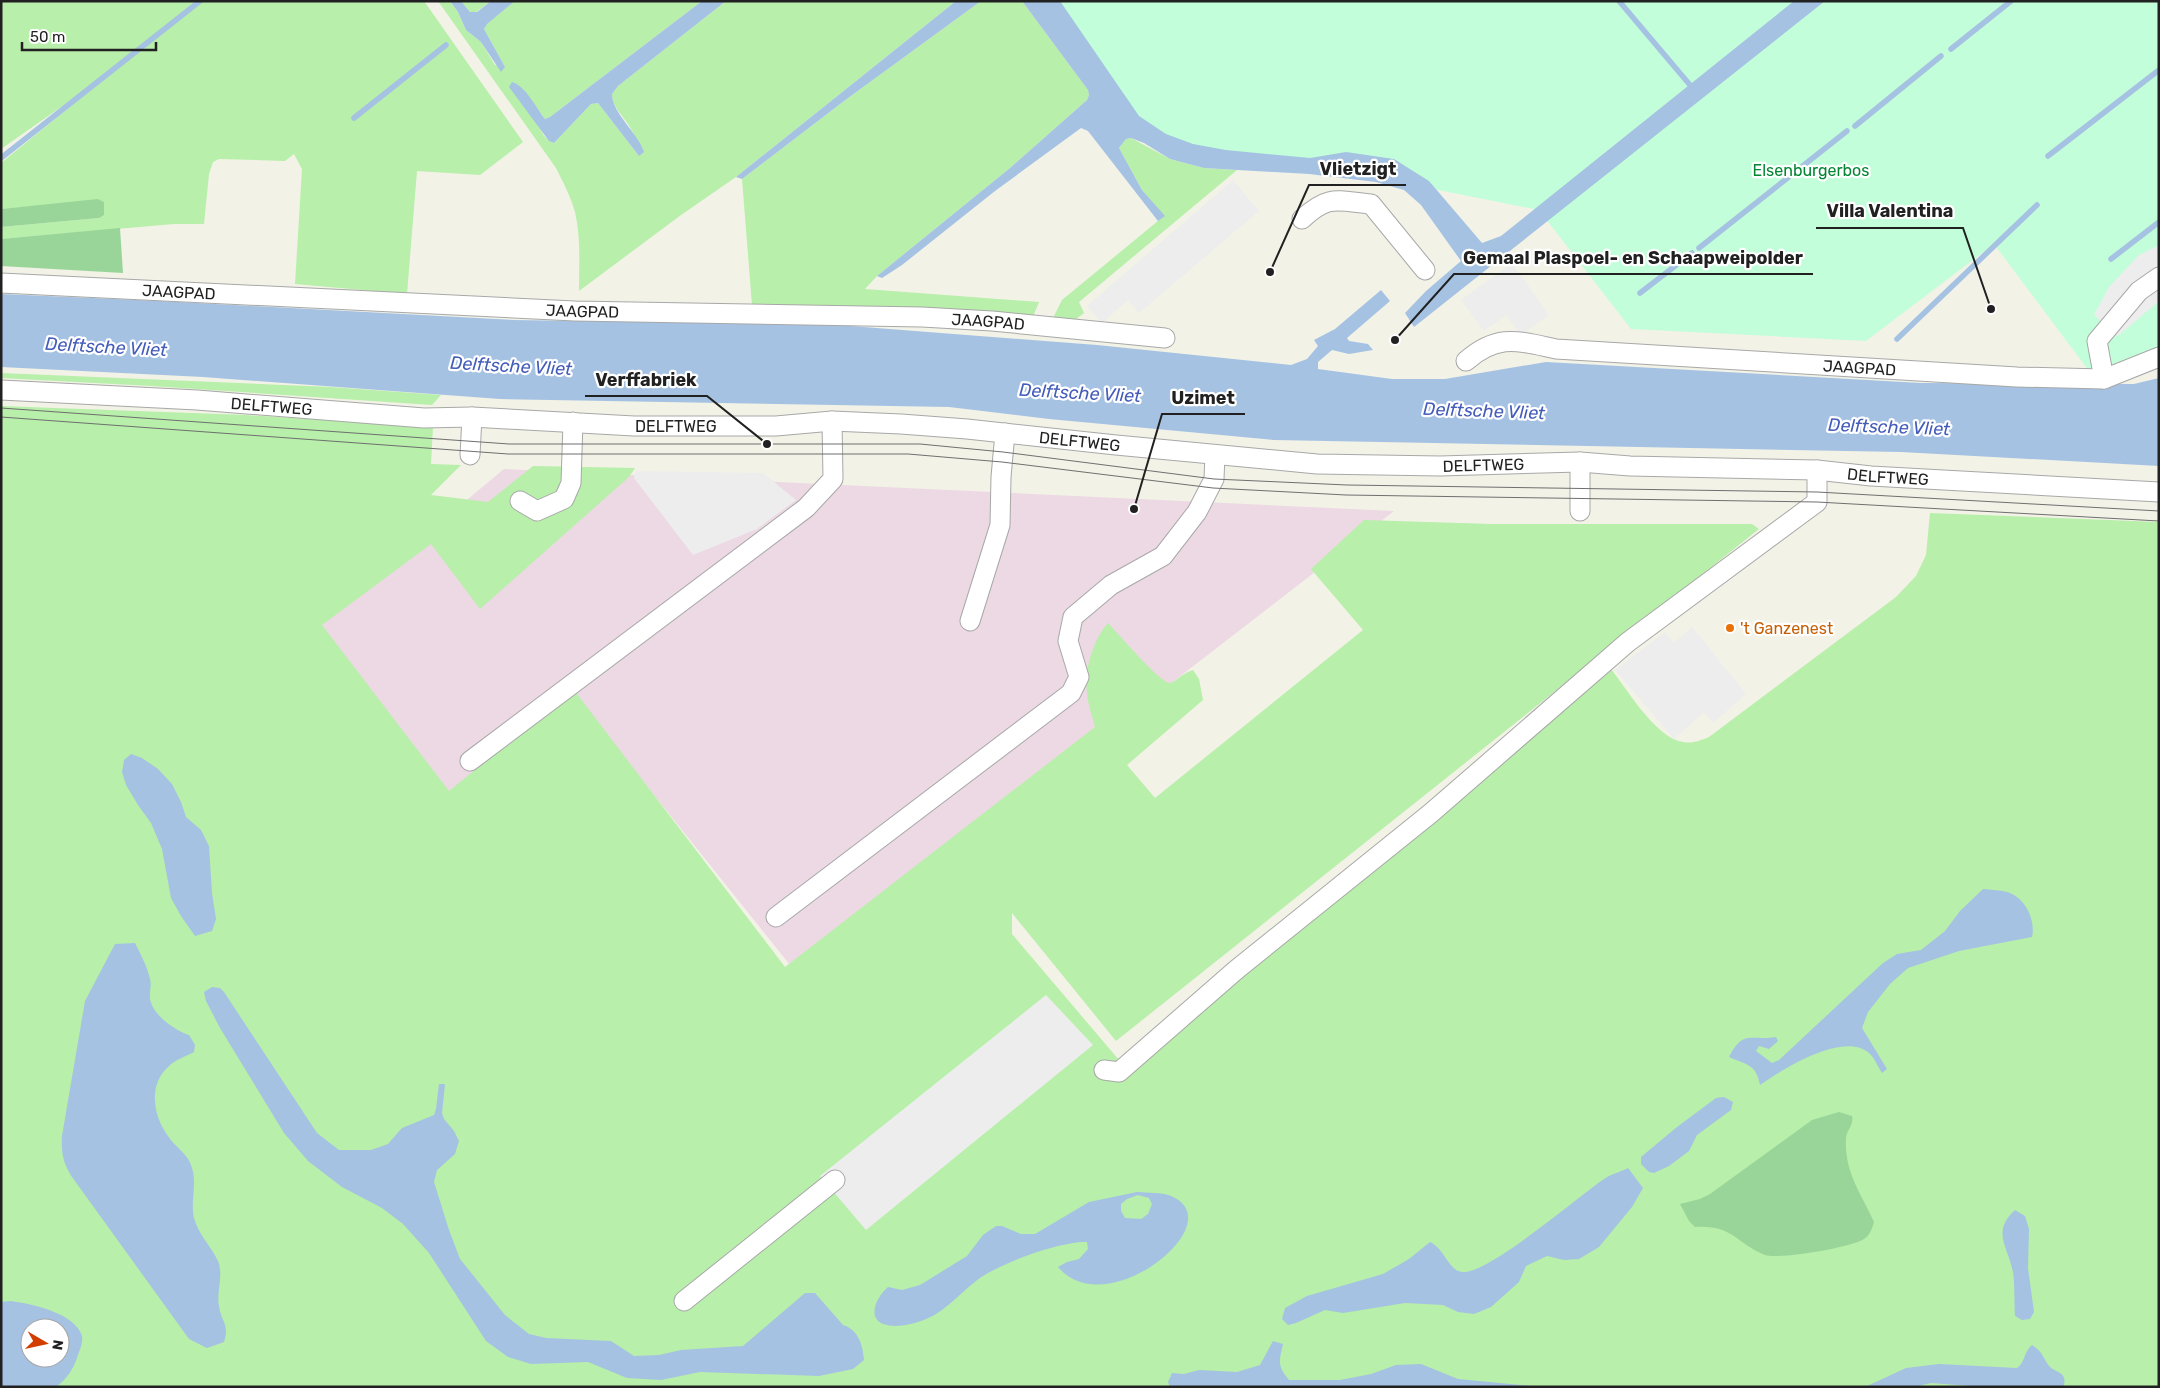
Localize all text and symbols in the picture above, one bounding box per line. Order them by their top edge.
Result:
scale bar [22,20,156,52]
text: 50 m [30,28,65,46]
callout: Vlietzigt [1309,152,1406,185]
text: Vlietzigt [1320,158,1396,180]
park label: Elsenburgerbos [1753,161,1869,180]
callout: Villa Valentina [1816,195,1963,228]
text: Villa Valentina [1827,200,1953,222]
callout: Gemaal Plaspoel- en Schaapweipolder [1454,241,1813,274]
text: Gemaal Plaspoel- en Schaapweipolder [1463,247,1803,269]
street label: JAAGPAD [142,280,216,303]
street label: JAAGPAD [545,300,619,321]
street label: JAAGPAD [951,309,1026,334]
water label: Delftsche Vliet [44,333,169,361]
water label: Delftsche Vliet [449,352,574,380]
street label: JAAGPAD [1822,356,1897,379]
callout: Verffabriek [585,363,707,396]
text: Verffabriek [595,369,697,391]
water label: Delftsche Vliet [1018,379,1143,407]
callout: Uzimet [1162,381,1245,414]
text: Uzimet [1171,387,1235,409]
street label: DELFTWEG [230,393,313,419]
water label: Delftsche Vliet [1423,398,1546,424]
water label: Delftsche Vliet [1828,414,1951,440]
street label: DELFTWEG [635,417,717,436]
street label: DELFTWEG [1038,427,1121,455]
street label: DELFTWEG [1442,454,1525,475]
street label: DELFTWEG [1846,464,1929,489]
place label: 't Ganzenest [1740,619,1833,638]
marker: 't Ganzenest [1724,622,1736,634]
north arrow [20,1318,70,1368]
text: N [48,1339,67,1351]

